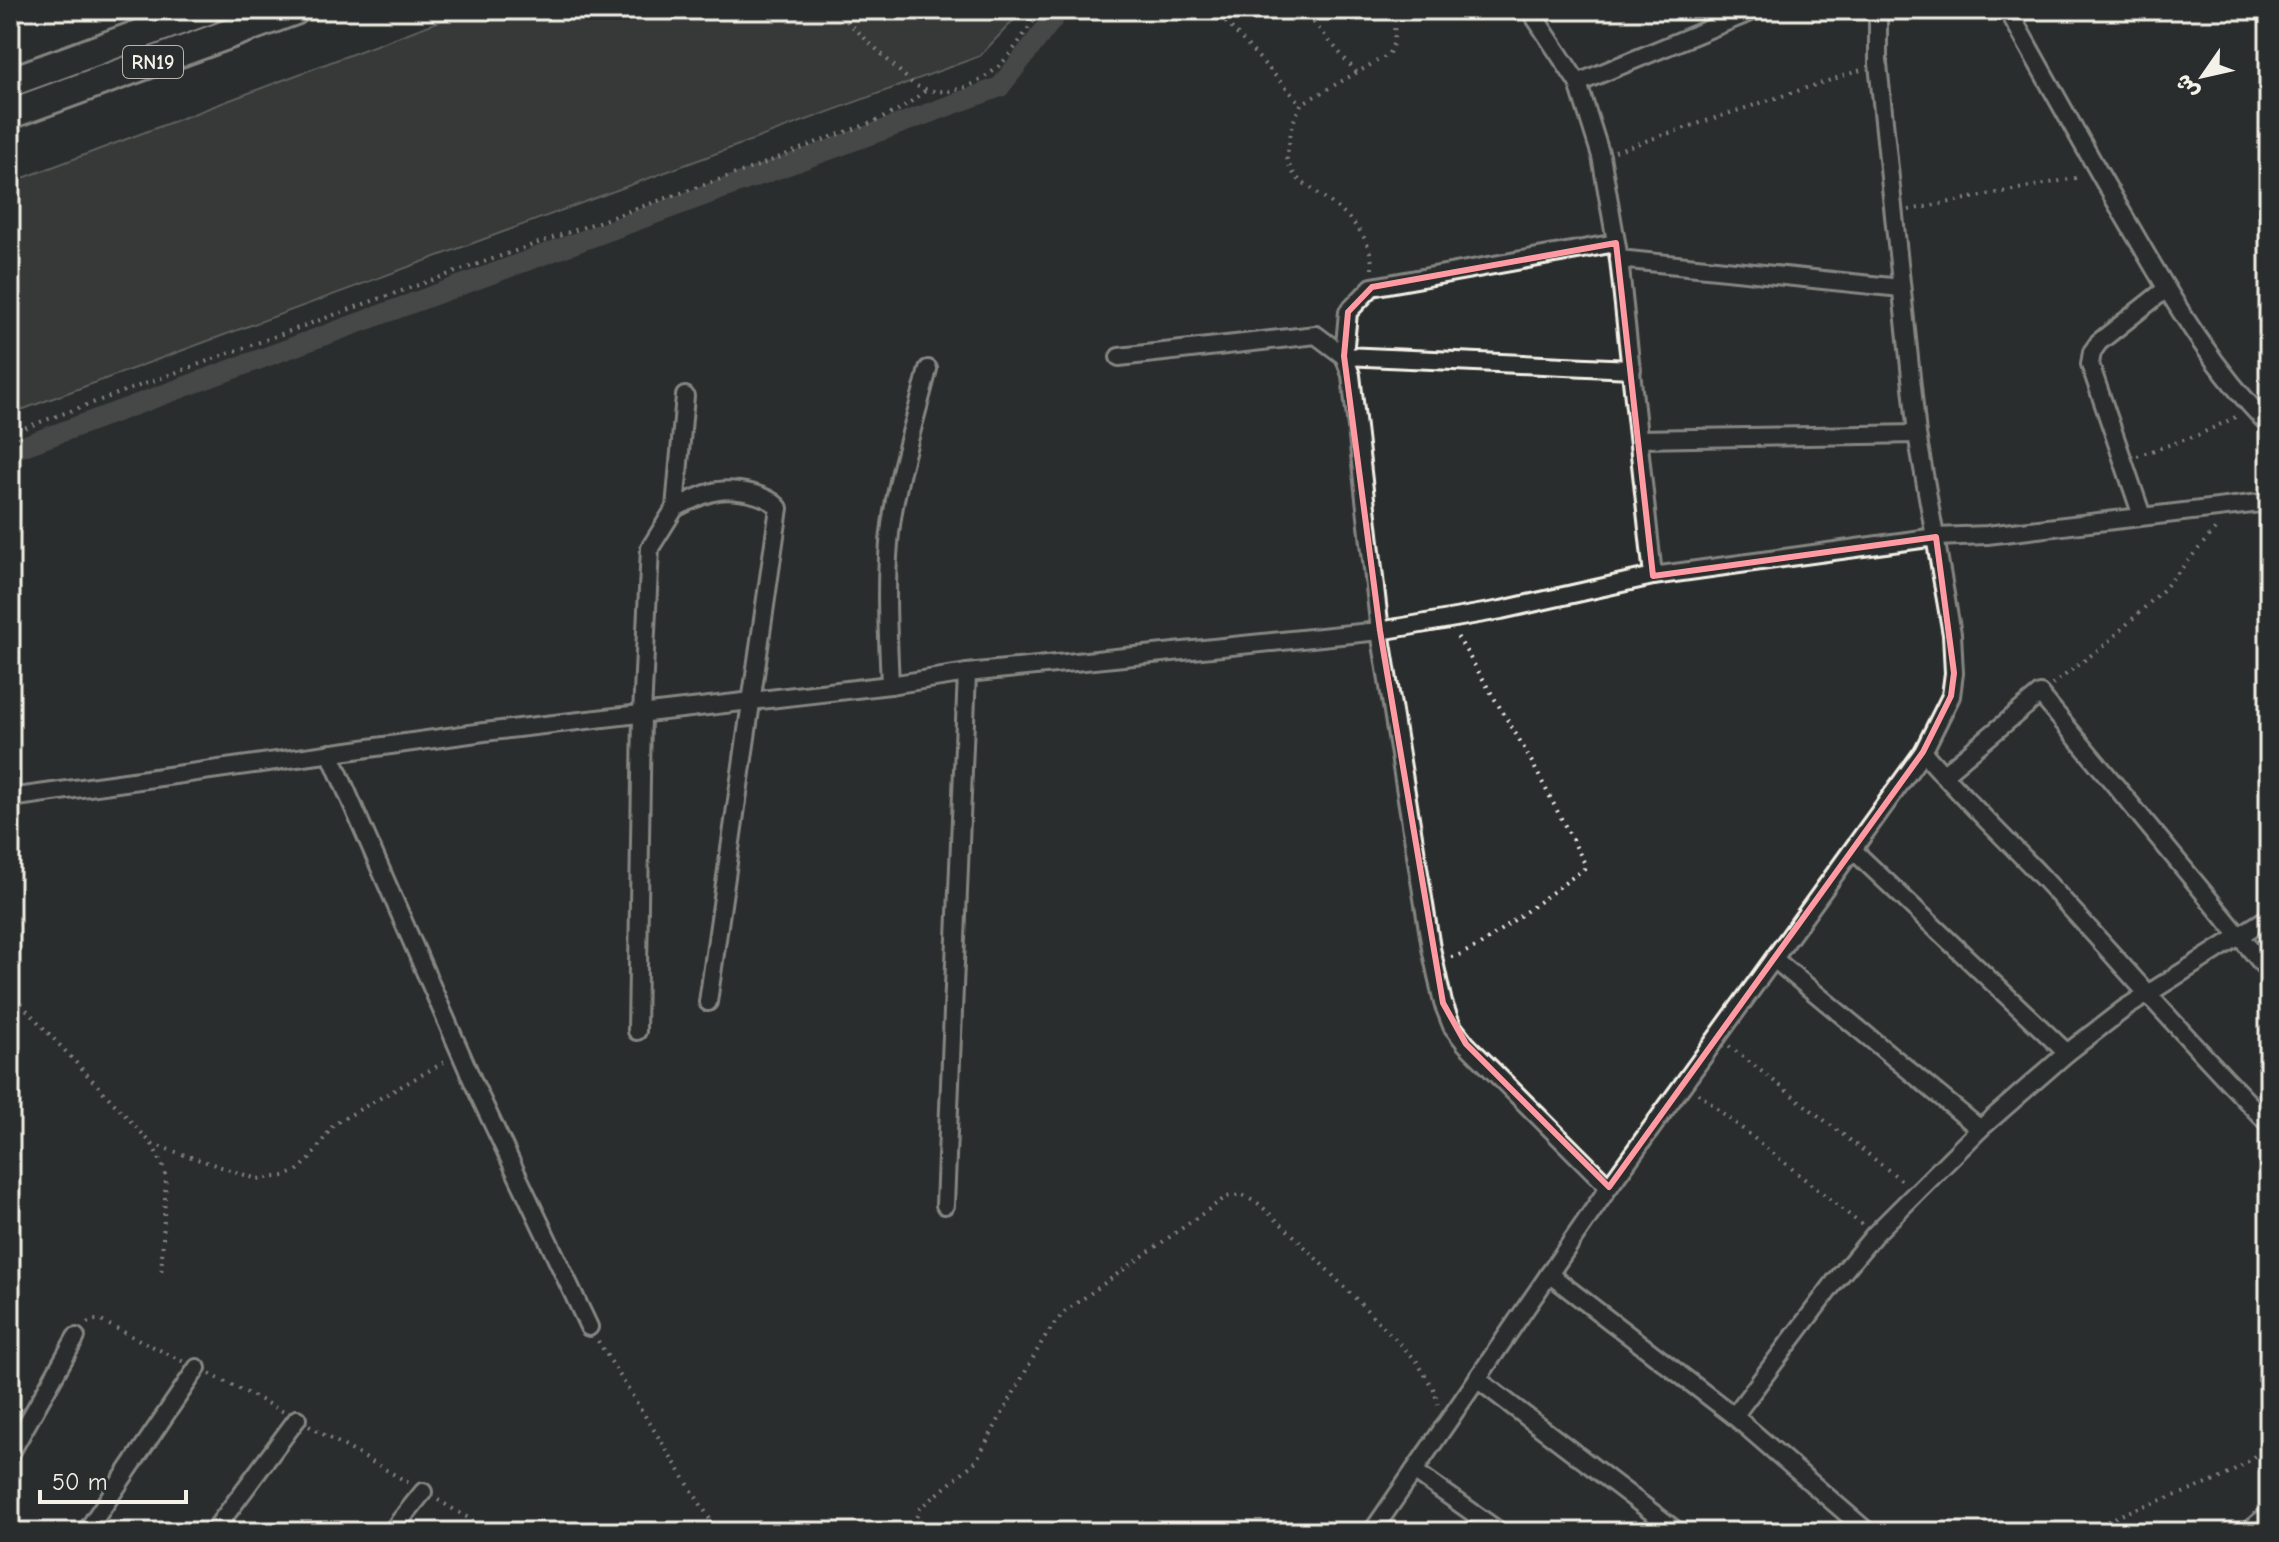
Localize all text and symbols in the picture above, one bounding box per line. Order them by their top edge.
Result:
north arrow [2163,36,2243,116]
road number: RN19 [123,46,183,78]
text: ش [2170,69,2205,104]
scale bar [40,1454,186,1504]
text: 50 m [52,1468,108,1496]

